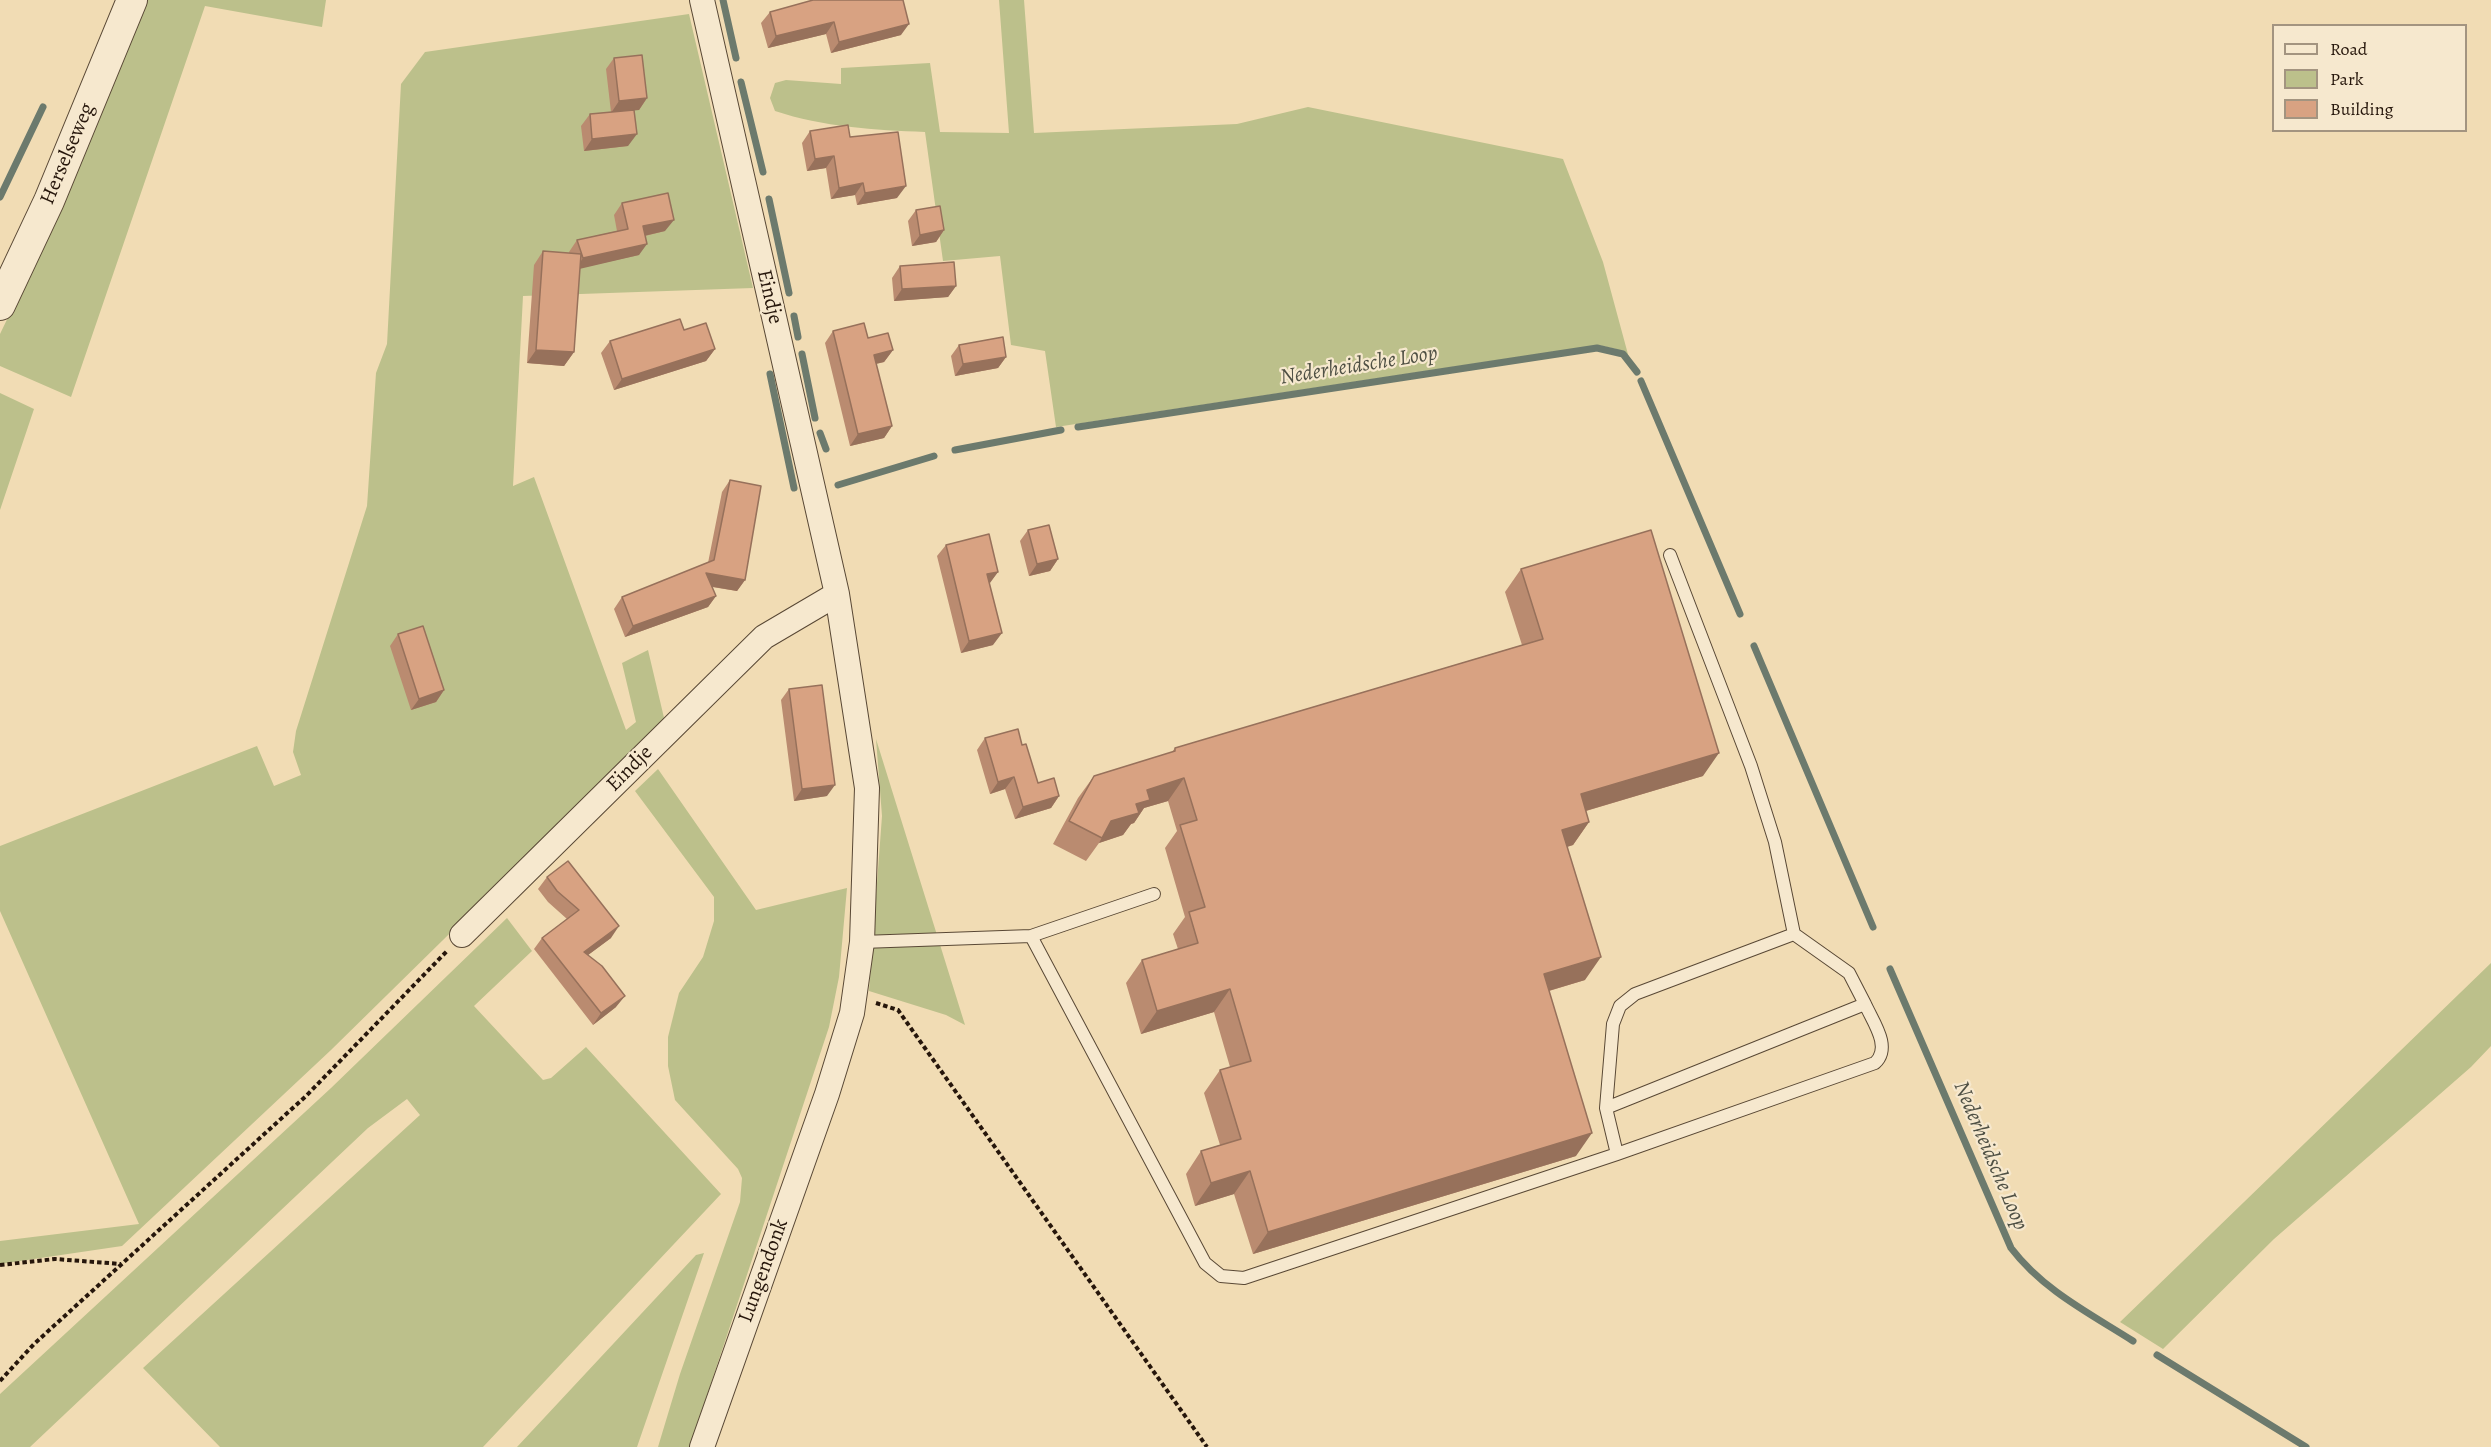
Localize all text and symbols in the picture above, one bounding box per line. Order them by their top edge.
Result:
legend [2272,24,2467,132]
text: Road [2330,37,2367,61]
text: Park [2330,67,2364,91]
text: Building [2330,97,2394,121]
street label: Herselseweg [35,99,101,209]
street label: Eindje [751,267,787,327]
water label: Nederheidsche Loop [1278,341,1440,391]
street label: Eindje [602,741,658,797]
water label: Nederheidsche Loop [1947,1078,2033,1234]
street label: Lungendonk [734,1216,794,1326]

